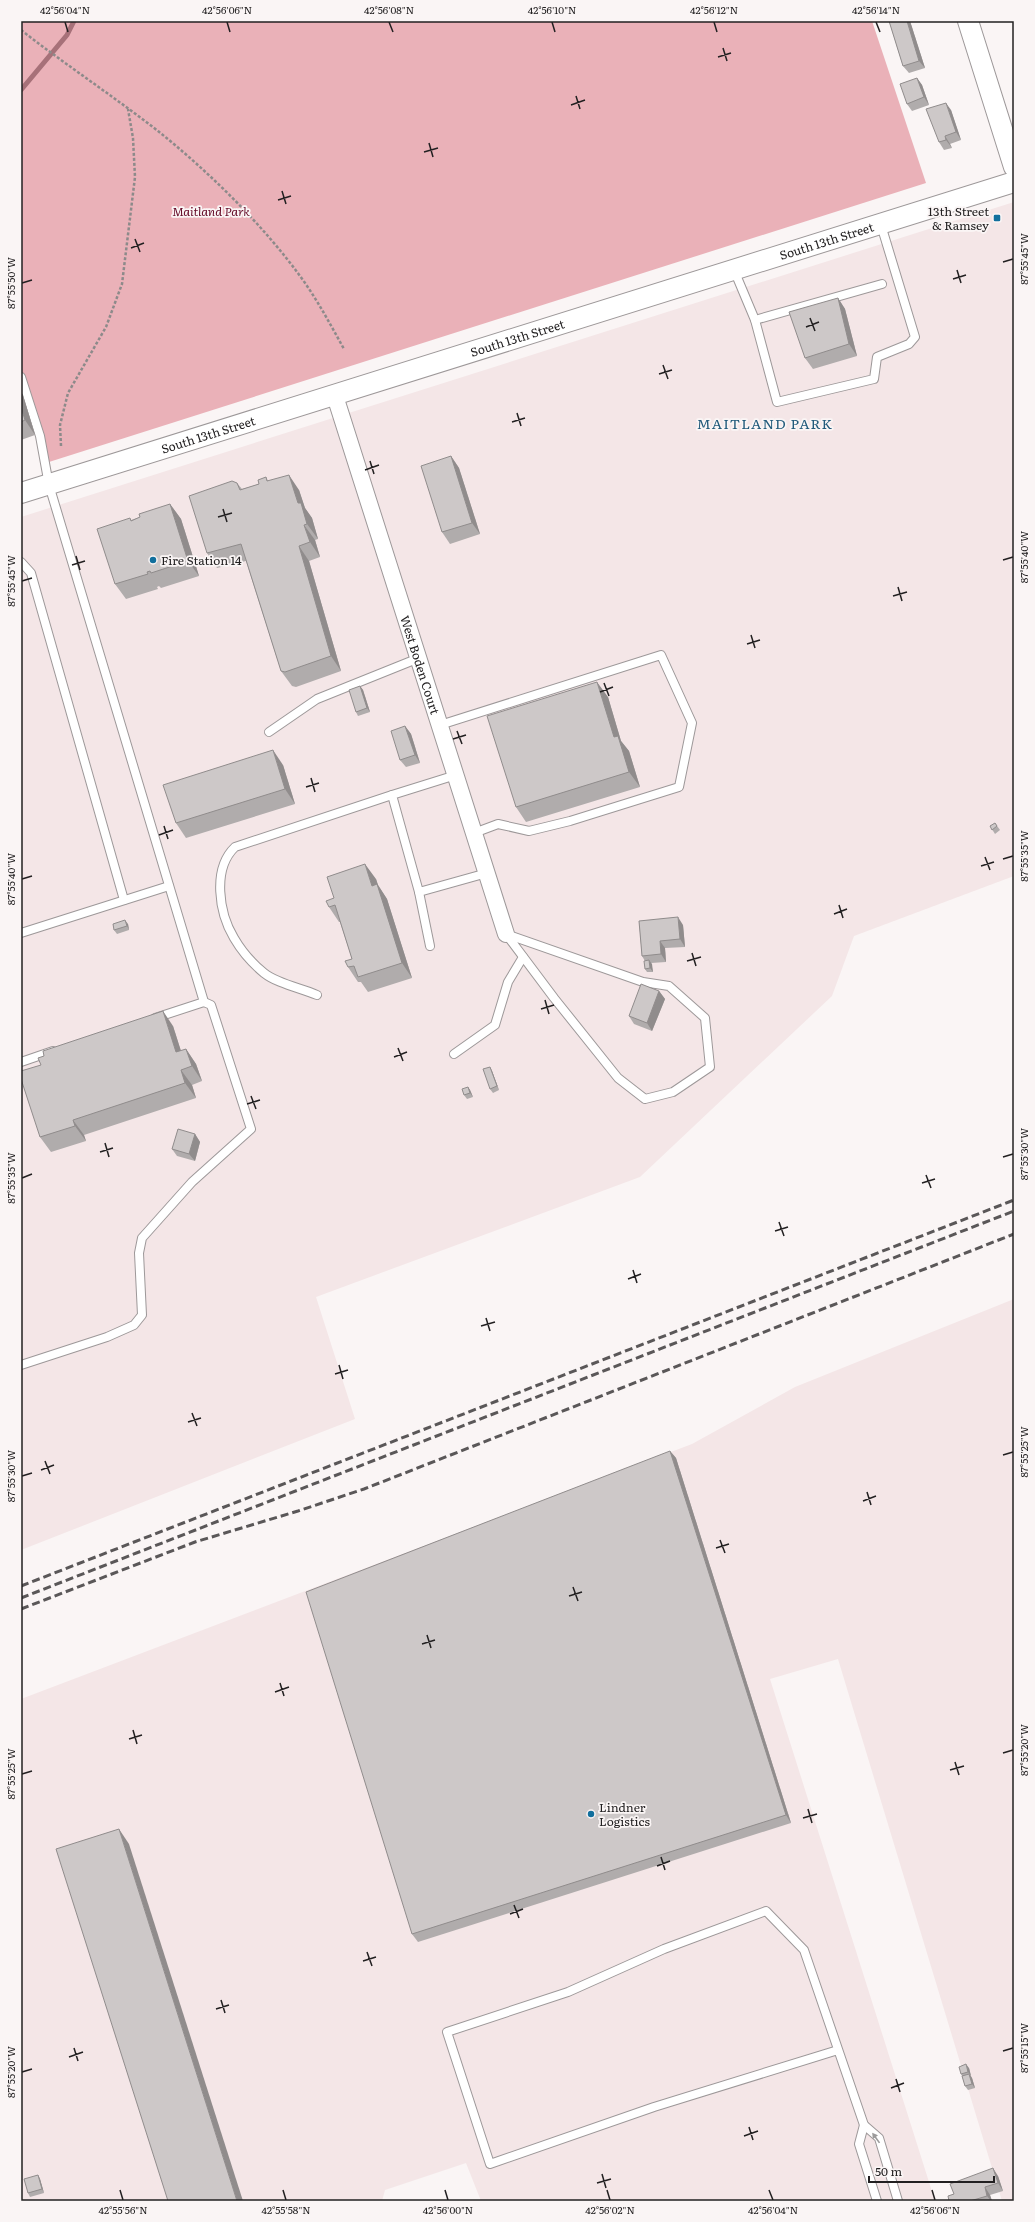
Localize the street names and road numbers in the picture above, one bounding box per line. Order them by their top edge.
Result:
street label: South 13th Street [777,218,876,264]
street label: South 13th Street [468,314,567,361]
street label: South 13th Street [159,411,257,458]
street label: West Boden Court [396,613,445,717]

